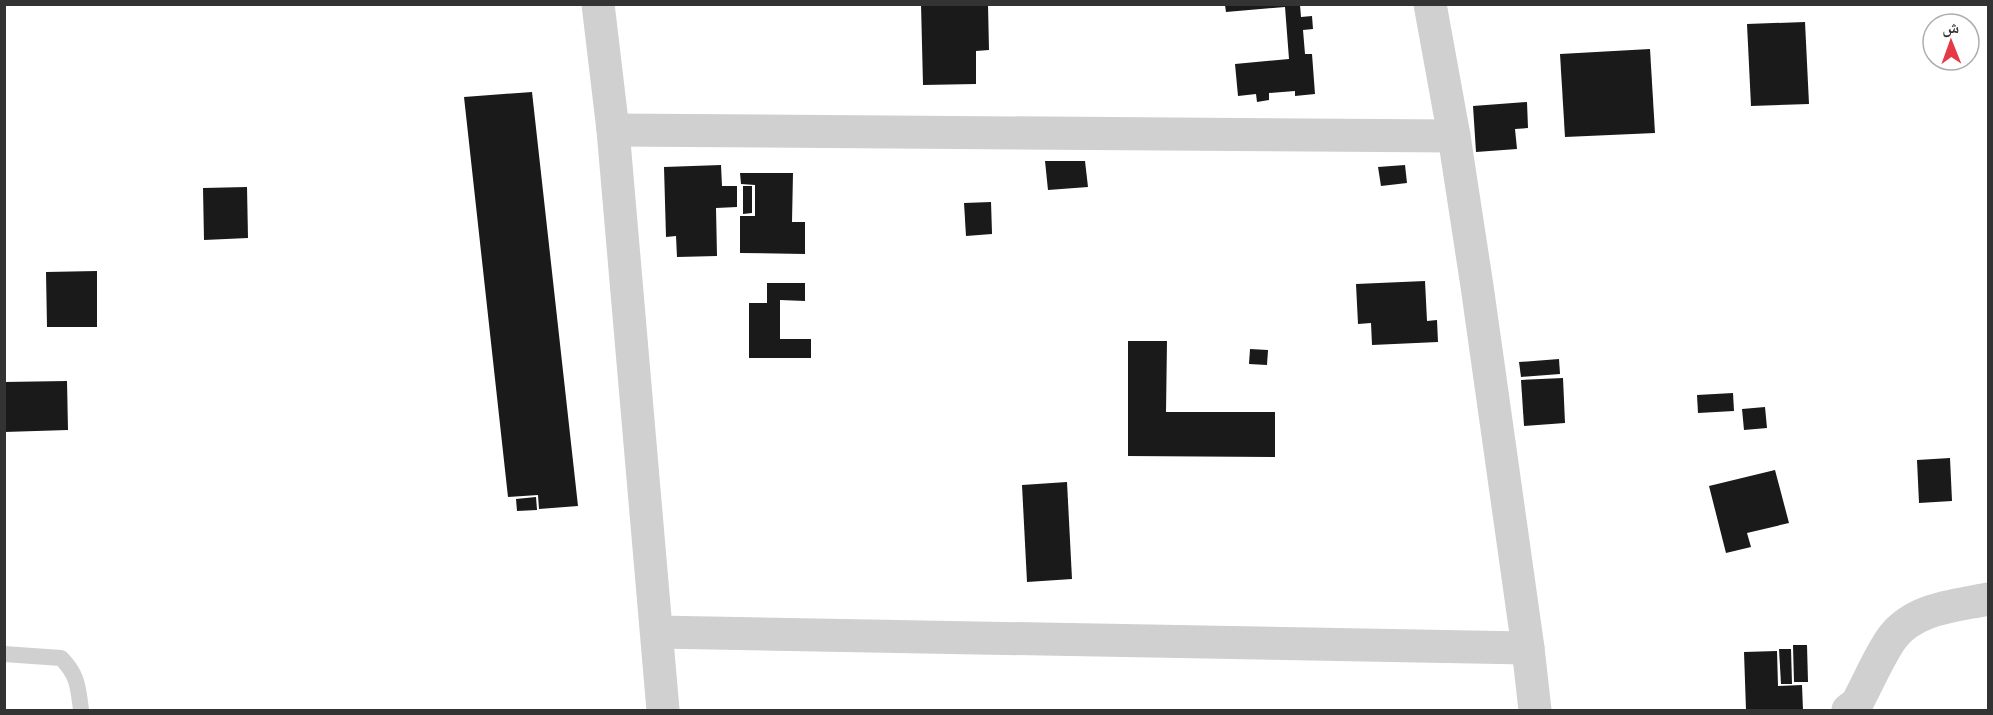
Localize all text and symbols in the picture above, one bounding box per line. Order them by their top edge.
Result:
north arrow [1921,12,1981,72]
text: ش [1942,18,1959,38]

